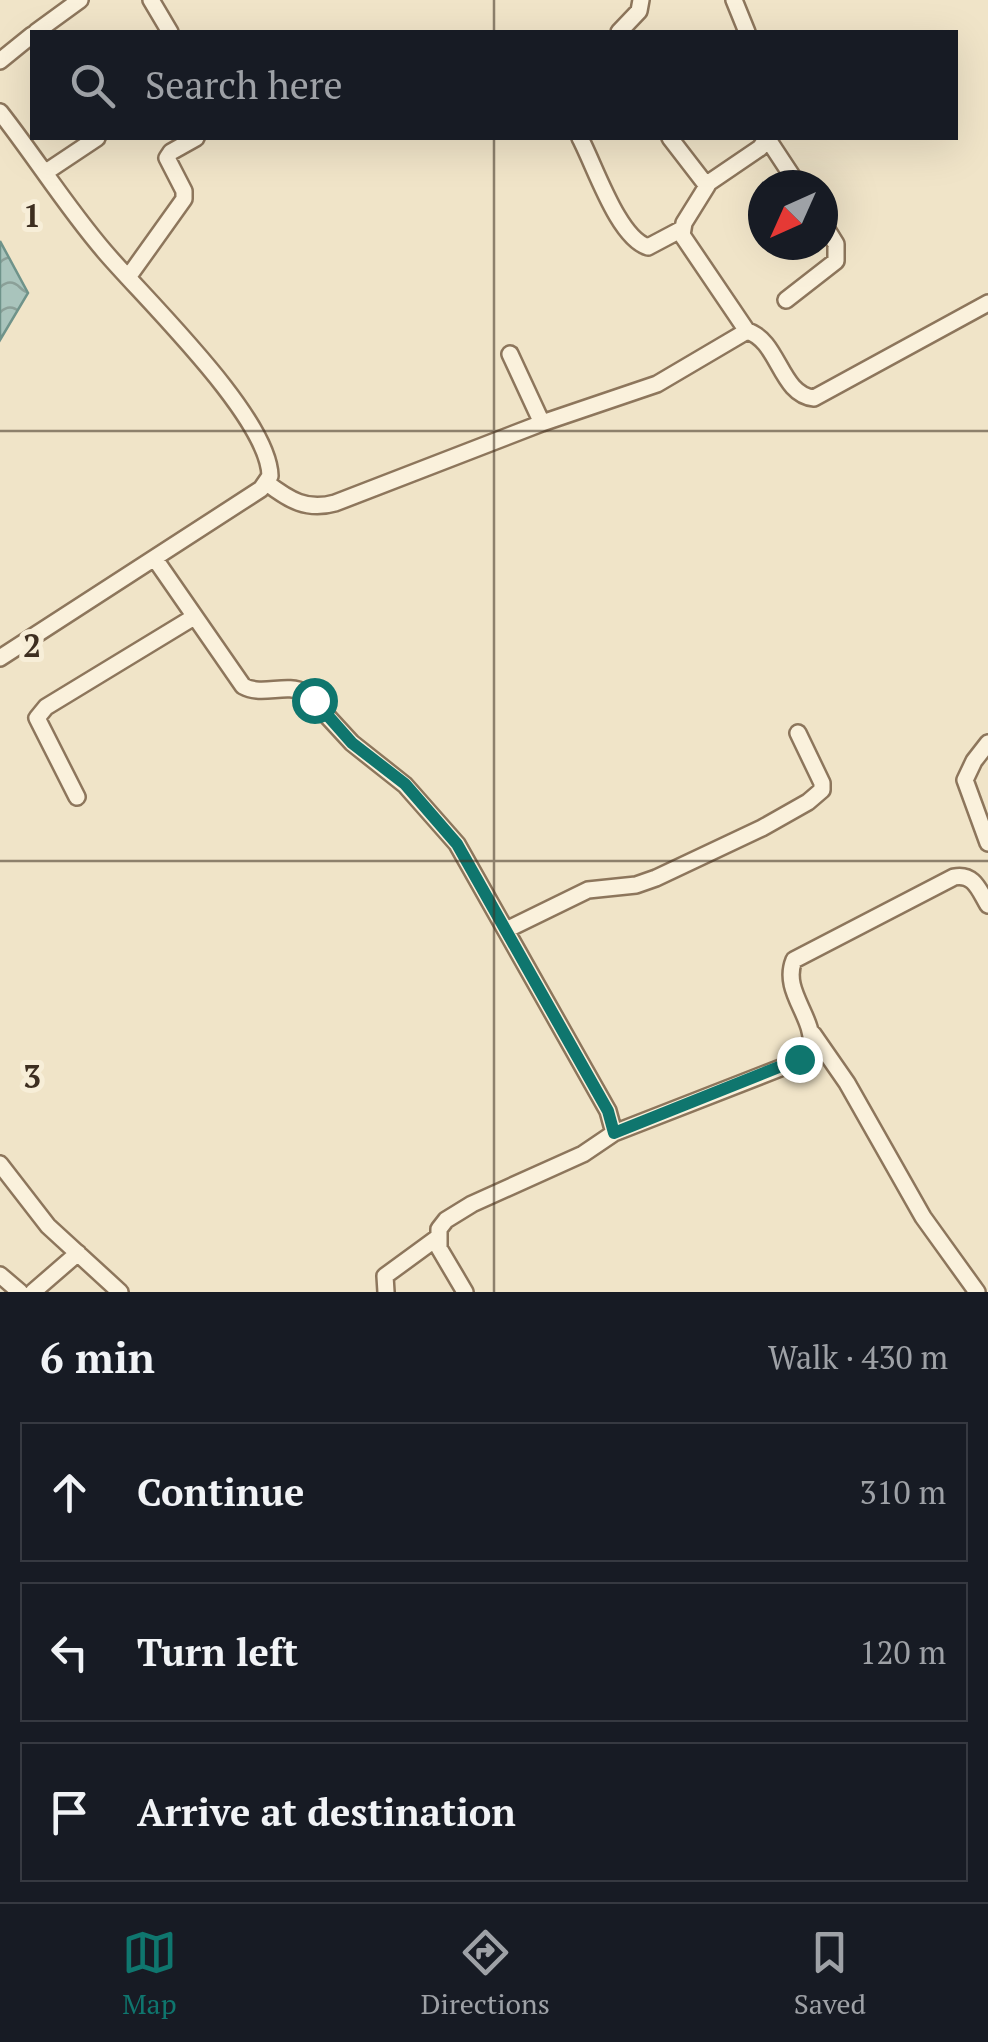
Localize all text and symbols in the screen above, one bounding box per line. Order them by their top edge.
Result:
search box [30,30,958,140]
icon: search [65,58,120,113]
text: Search here [145,60,343,110]
north arrow [748,170,838,260]
text: 1 [23,194,41,236]
text: 2 [23,624,41,666]
route start [292,678,338,724]
route end [777,1037,823,1083]
text: 3 [23,1055,41,1097]
text: 6 min [40,1329,155,1385]
text: Walk · 430 m [768,1336,948,1378]
icon: ahead [42,1465,97,1520]
text: Continue [137,1467,304,1517]
text: 310 m [859,1471,946,1513]
icon: left [42,1625,97,1680]
text: Turn left [137,1627,298,1677]
text: 120 m [859,1631,946,1673]
icon: arrive [42,1785,97,1840]
text: Arrive at destination [137,1787,516,1837]
tab: Map [122,1925,177,2022]
tab: Directions [421,1925,550,2022]
tab: Saved [794,1925,866,2022]

